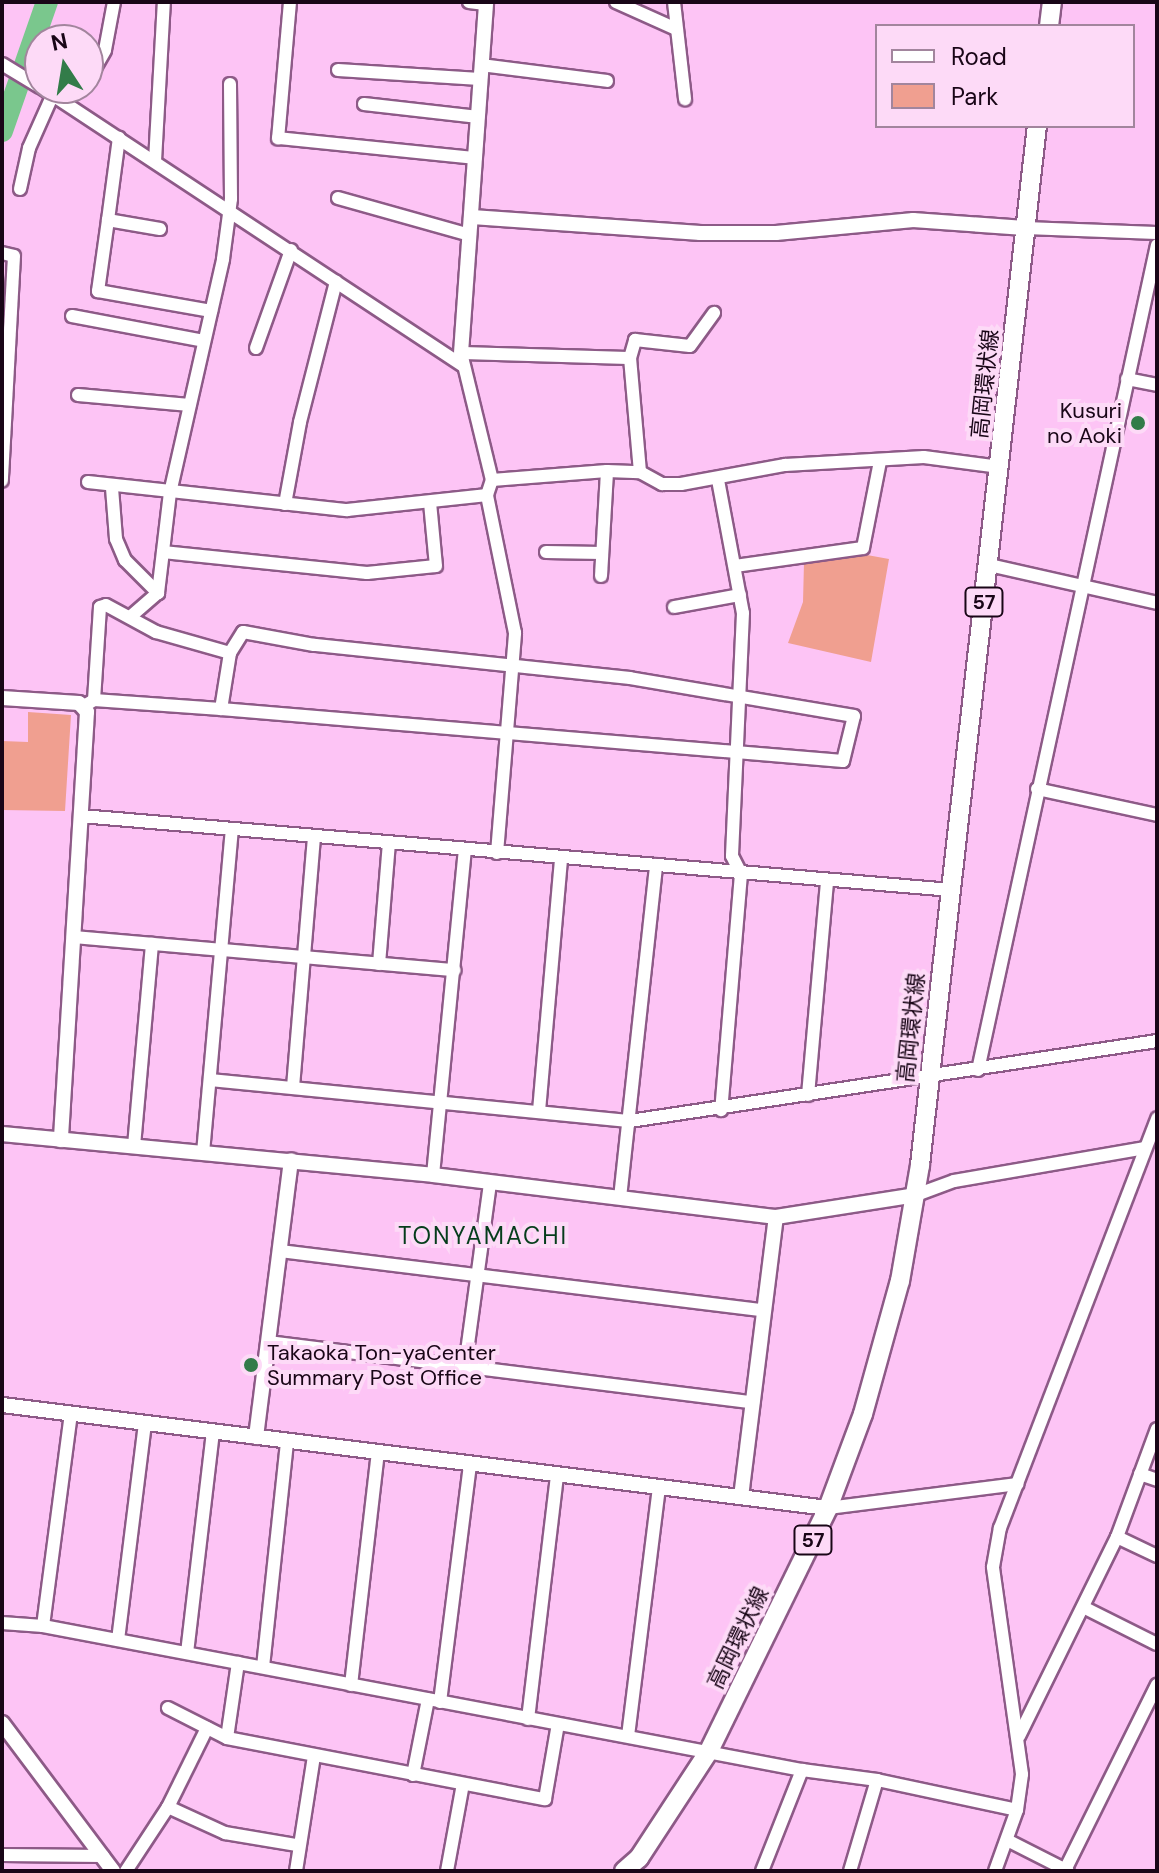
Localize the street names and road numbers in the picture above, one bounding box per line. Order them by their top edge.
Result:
street label: 高岡環状線 [966,328,1004,440]
road number: 57 [964,586,1004,618]
street label: 高岡環状線 [892,972,930,1084]
road number: 57 [793,1524,833,1556]
street label: 高岡環状線 [702,1583,774,1693]

